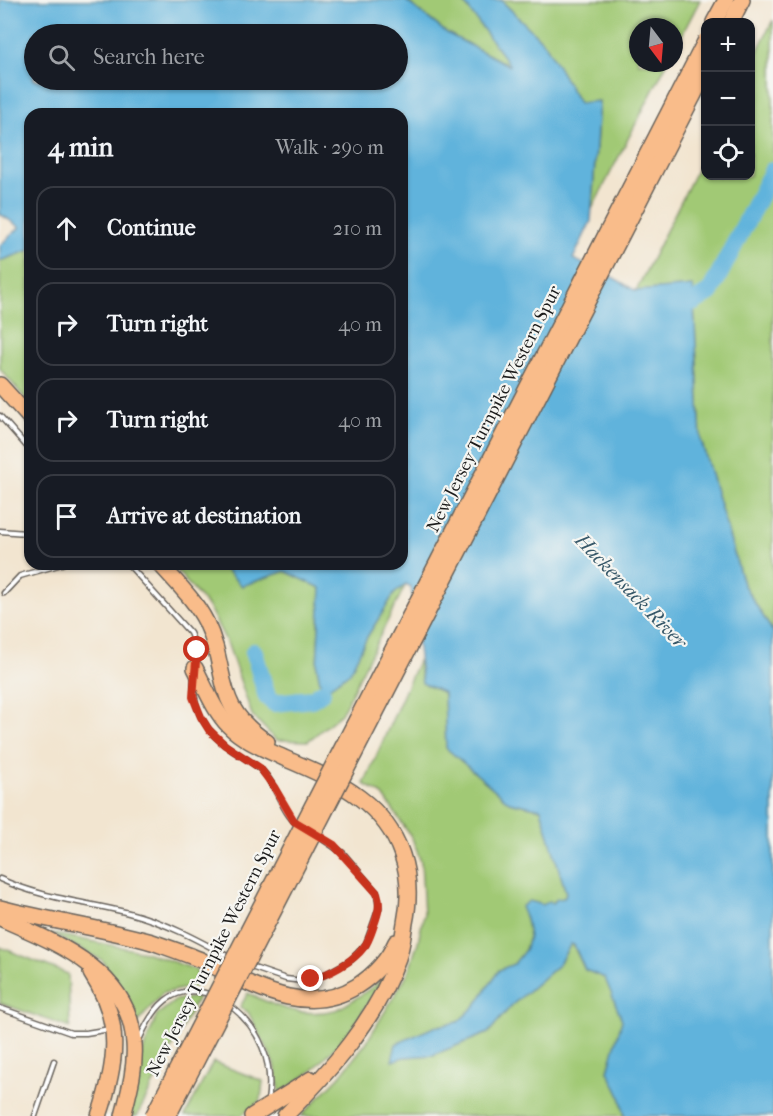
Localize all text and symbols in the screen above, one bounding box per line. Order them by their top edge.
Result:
north arrow [629,18,683,72]
map controls [701,18,755,180]
button: + [701,18,755,72]
search box [24,24,408,90]
icon: search [45,41,78,74]
text: Search here [93,44,205,70]
button: − [701,72,755,126]
button: locate [701,126,755,180]
text: 4 min [48,132,113,163]
text: Walk · 290 m [275,136,384,159]
icon: ahead [50,212,83,245]
text: Continue [107,215,196,241]
text: 210 m [333,217,382,240]
street label: New Jersey Turnpike Western Spur [422,282,566,536]
icon: right [50,308,83,341]
text: Turn right [107,311,208,337]
text: 40 m [338,313,382,336]
icon: right [50,404,83,437]
text: Turn right [107,407,208,433]
text: 40 m [338,409,382,432]
icon: arrive [50,500,83,533]
text: Arrive at destination [107,503,301,529]
water label: Hackensack River [570,528,693,654]
route start [183,636,209,662]
street label: New Jersey Turnpike Western Spur [142,826,286,1080]
route end [297,965,323,991]

